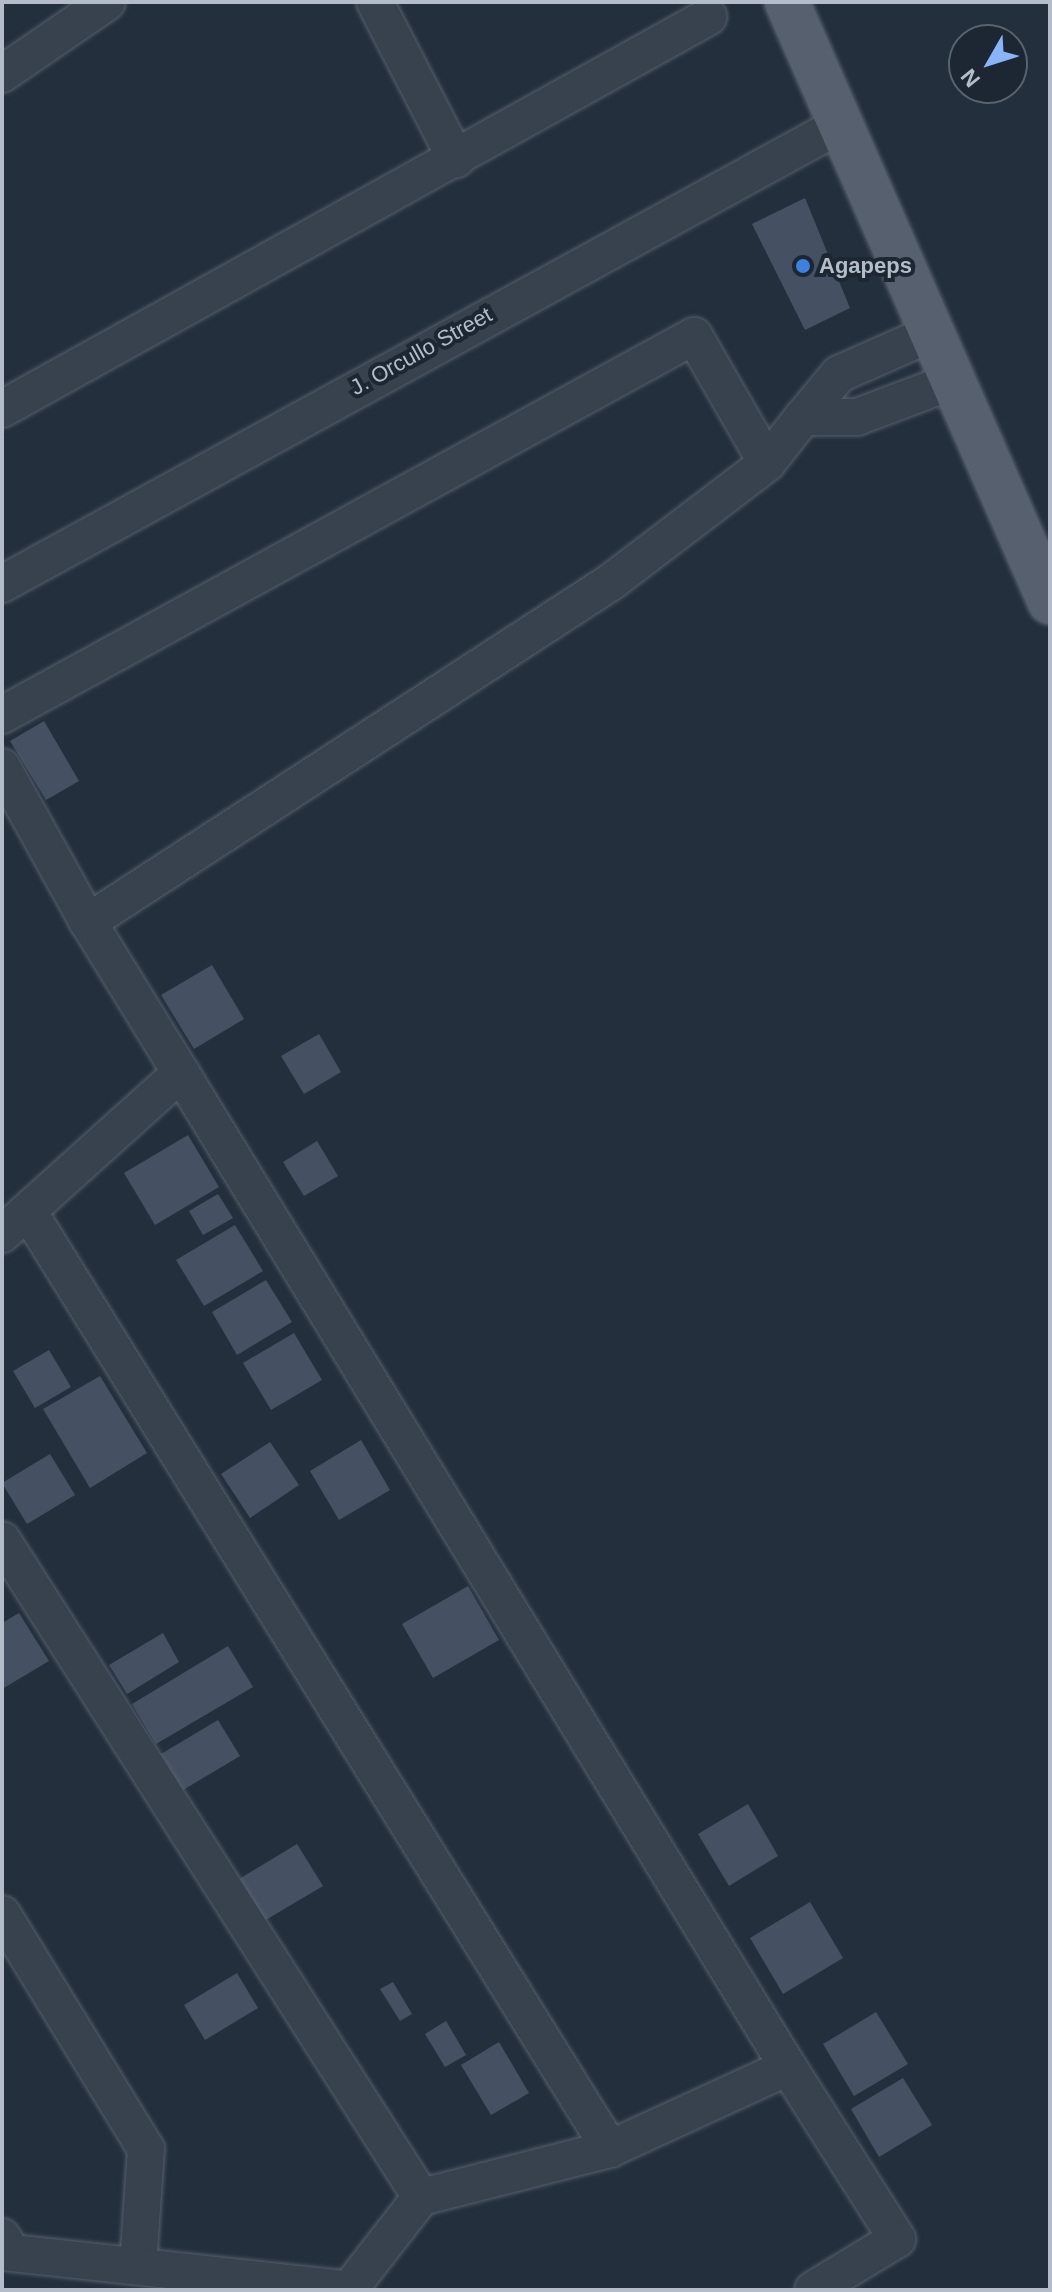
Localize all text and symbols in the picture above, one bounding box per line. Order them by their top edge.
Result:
north arrow [948,24,1028,104]
text: N [956,64,985,92]
place label: Agapeps [819,253,912,279]
marker: Agapeps [794,257,812,275]
street label: J. Orcullo Street [346,301,496,401]

